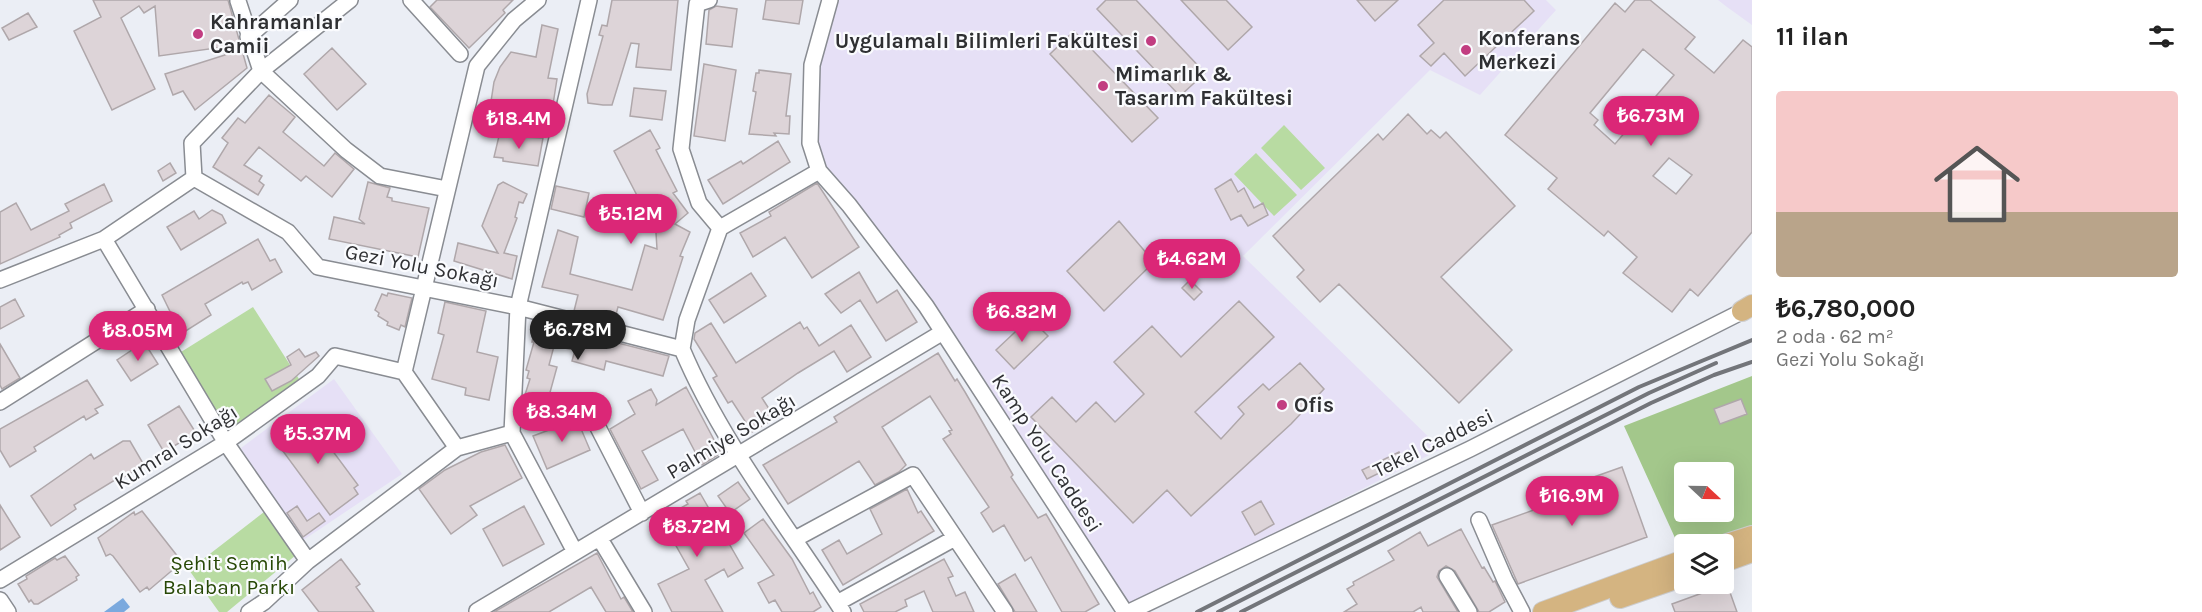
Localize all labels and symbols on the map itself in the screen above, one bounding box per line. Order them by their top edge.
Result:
place label: Kahramanlar Camii [210,10,343,58]
place label: Konferans Merkezi [1478,26,1580,74]
marker: Kahramanlar Camii [191,27,205,41]
place label: Uygulamalı Bilimleri Fakültesi [835,29,1139,53]
marker: Uygulamalı Bilimleri Fakültesi [1144,34,1158,48]
marker: Konferans Merkezi [1459,43,1473,57]
place label: Mimarlık & Tasarım Fakültesi [1115,62,1293,110]
marker: Mimarlık & Tasarım Fakültesi [1096,79,1110,93]
pin: ₺6.73M [1602,96,1700,147]
pin: ₺18.4M [470,99,568,150]
pin: ₺5.12M [582,194,680,245]
street label: Gezi Yolu Sokağı [343,239,501,293]
pin: ₺4.62M [1143,239,1241,290]
pin: ₺6.82M [973,292,1071,343]
pin: ₺6.78M [529,310,627,361]
pin: ₺8.05M [89,311,187,362]
street label: Kamp Yolu Caddesi [987,369,1107,537]
street label: Palmiye Sokağı [662,388,800,484]
pin: ₺8.34M [513,392,611,443]
place label: Ofis [1294,393,1334,417]
marker: Ofis [1275,398,1289,412]
street label: Kumral Sokağı [110,400,242,494]
street label: Tekel Caddesi [1369,404,1497,482]
pin: ₺5.37M [269,414,367,465]
north arrow [1674,462,1734,522]
pin: ₺16.9M [1523,476,1621,527]
pin: ₺8.72M [648,507,746,558]
park label: Şehit Semih Balaban Parkı [163,551,295,599]

